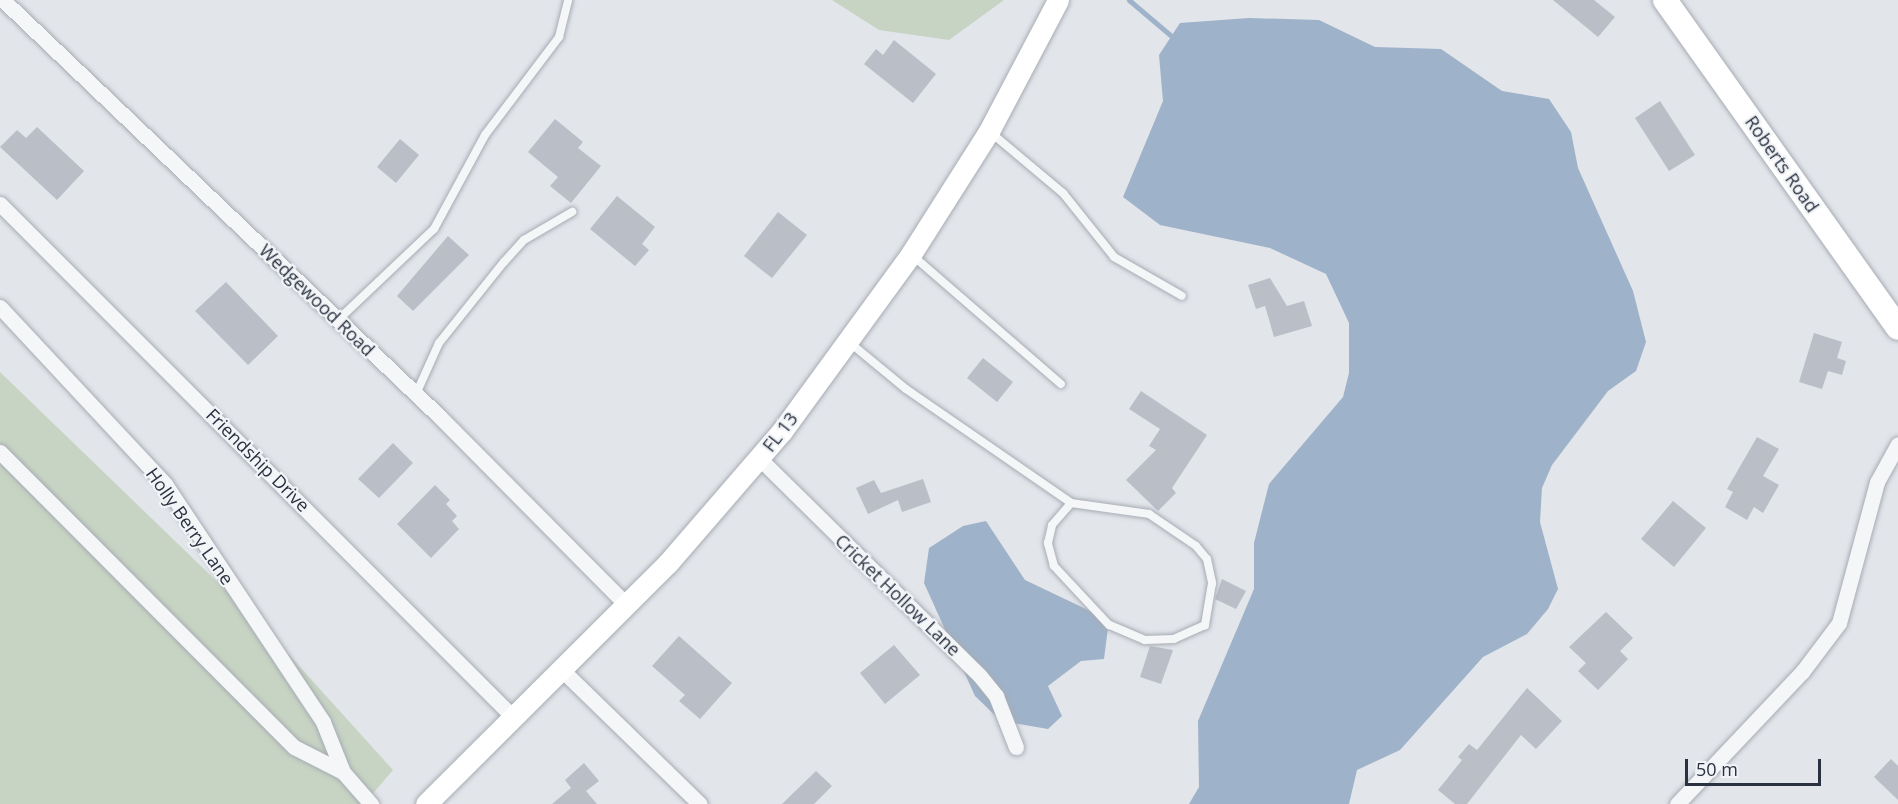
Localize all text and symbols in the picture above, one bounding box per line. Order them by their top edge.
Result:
street label: Roberts Road [1741,112,1823,216]
street label: Wedgewood Road [255,239,379,361]
street label: Friendship Drive [202,404,314,516]
street label: FL 13 [758,408,802,456]
street label: Holly Berry Lane [142,463,238,589]
street label: Cricket Hollow Lane [831,530,965,660]
scale bar [1688,747,1824,785]
text: 50 m [1696,757,1738,781]

